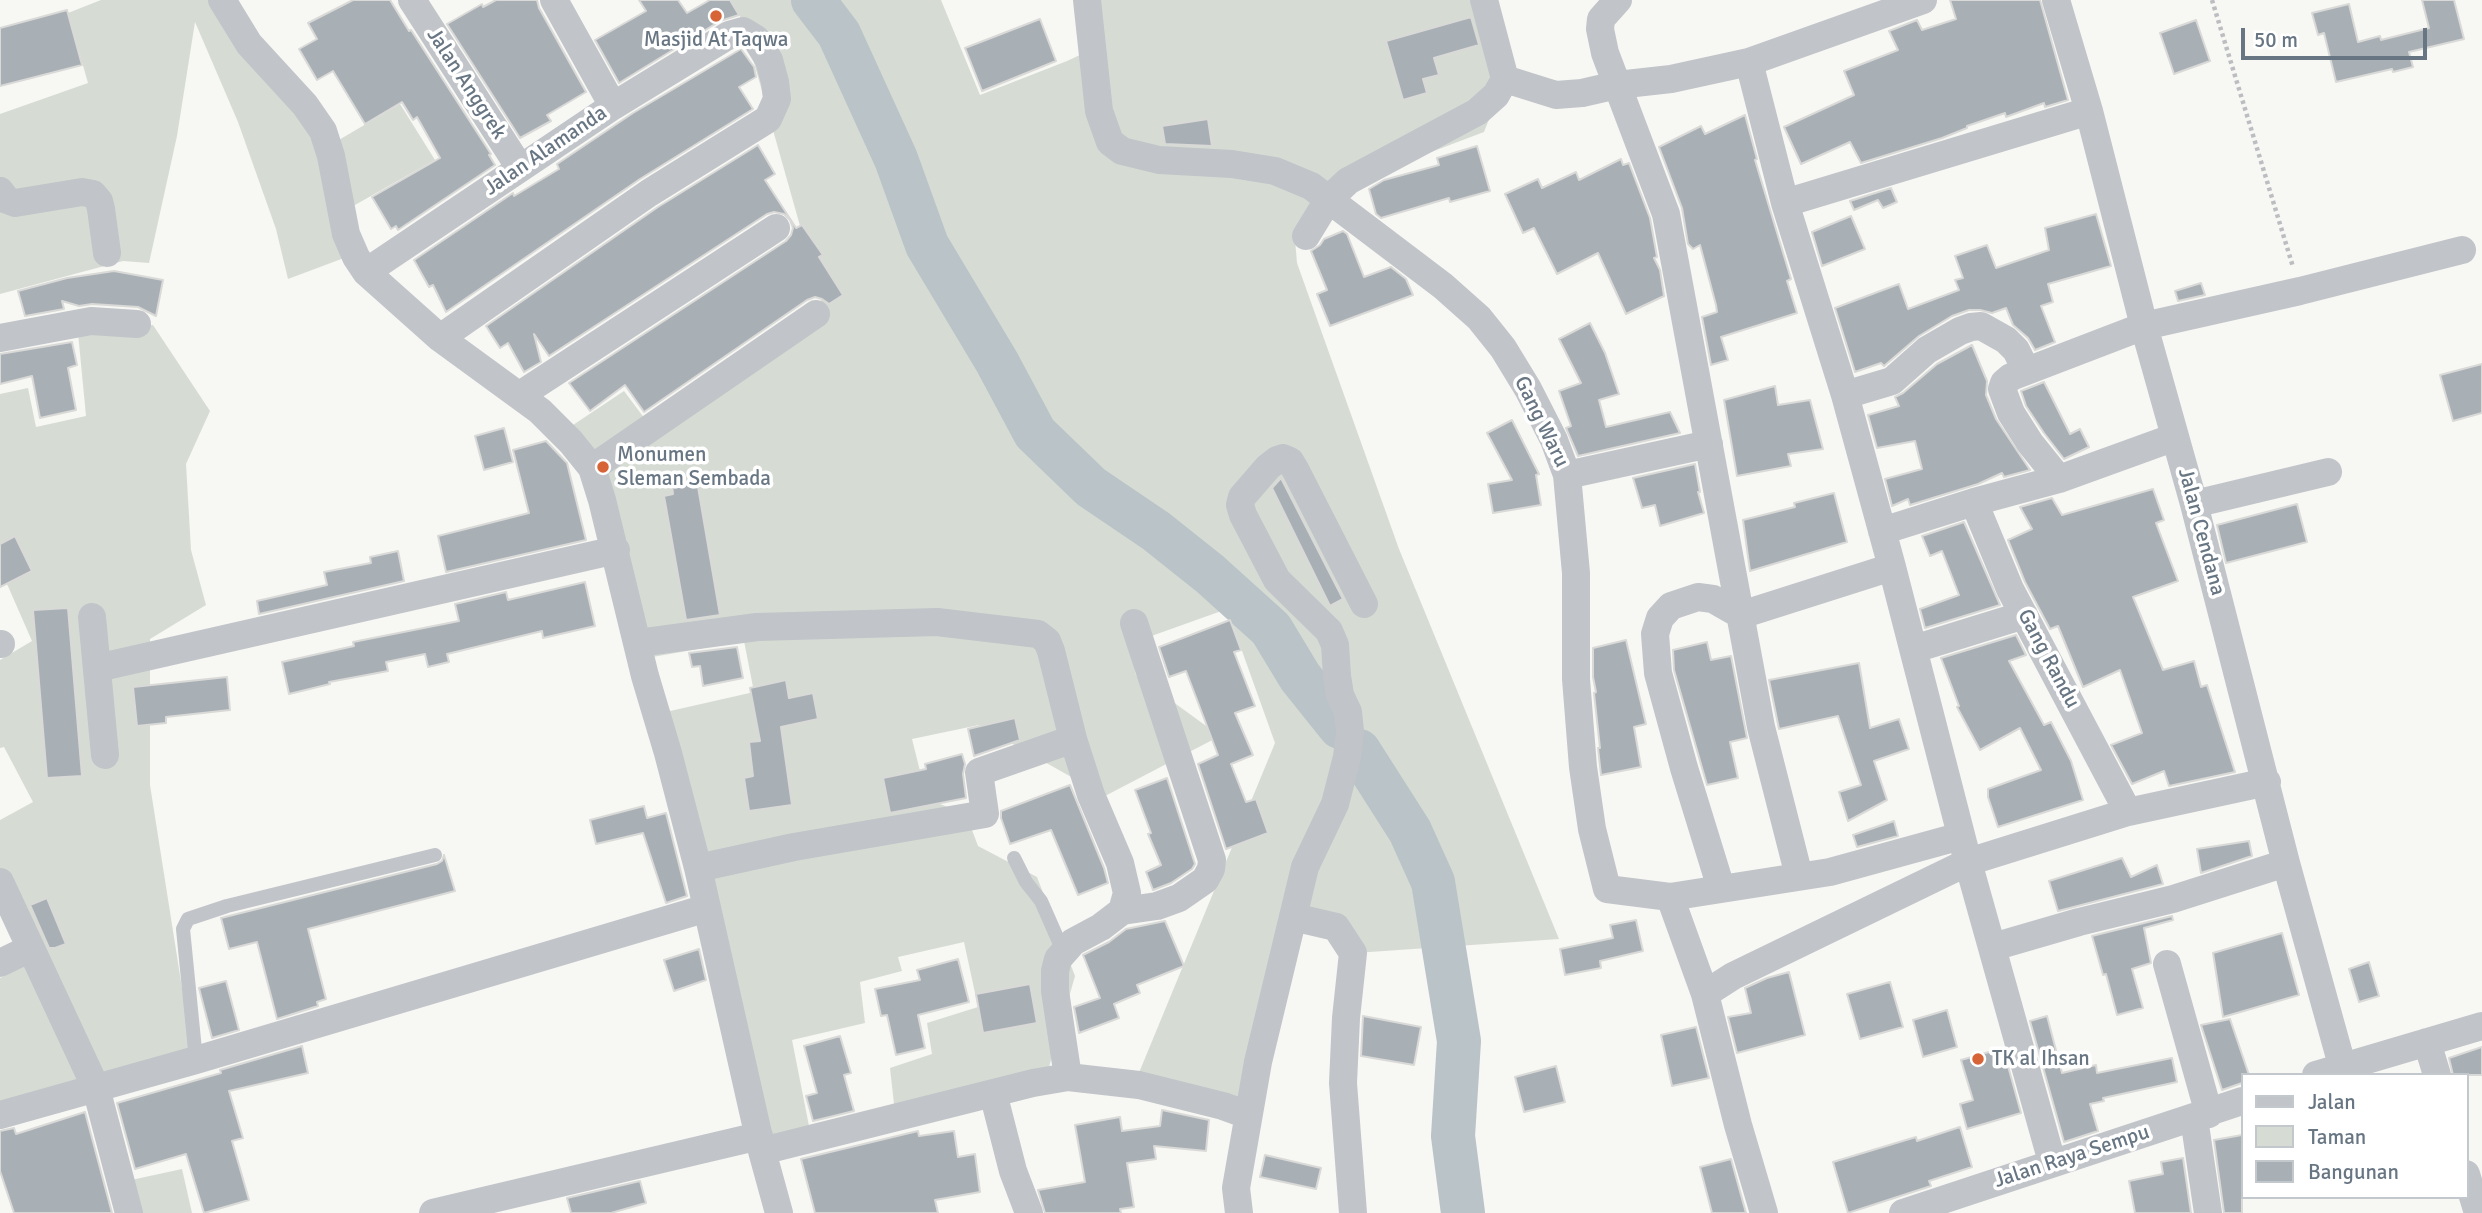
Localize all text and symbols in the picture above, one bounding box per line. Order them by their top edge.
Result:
marker: Masjid At Taqwa [708,8,724,24]
scale bar [2244,14,2430,58]
street label: Jalan Anggrek [421,24,511,144]
place label: Masjid At Taqwa [644,27,788,53]
text: 50 m [2254,27,2298,53]
street label: Jalan Alamanda [480,101,612,201]
street label: Gang Waru [1508,372,1574,472]
place label: Monumen Sleman Sembada [617,442,771,492]
marker: Monumen Sleman Sembada [595,459,611,475]
street label: Jalan Cendana [2172,466,2230,598]
street label: Gang Randu [2011,605,2085,713]
place label: TK al Ihsan [1992,1046,2090,1072]
marker: TK al Ihsan [1970,1051,1986,1067]
legend [2240,1073,2468,1199]
text: Jalan [2308,1089,2356,1115]
street label: Jalan Raya Sempu [1991,1120,2153,1194]
text: Taman [2308,1124,2366,1150]
text: Bangunan [2308,1159,2399,1185]

